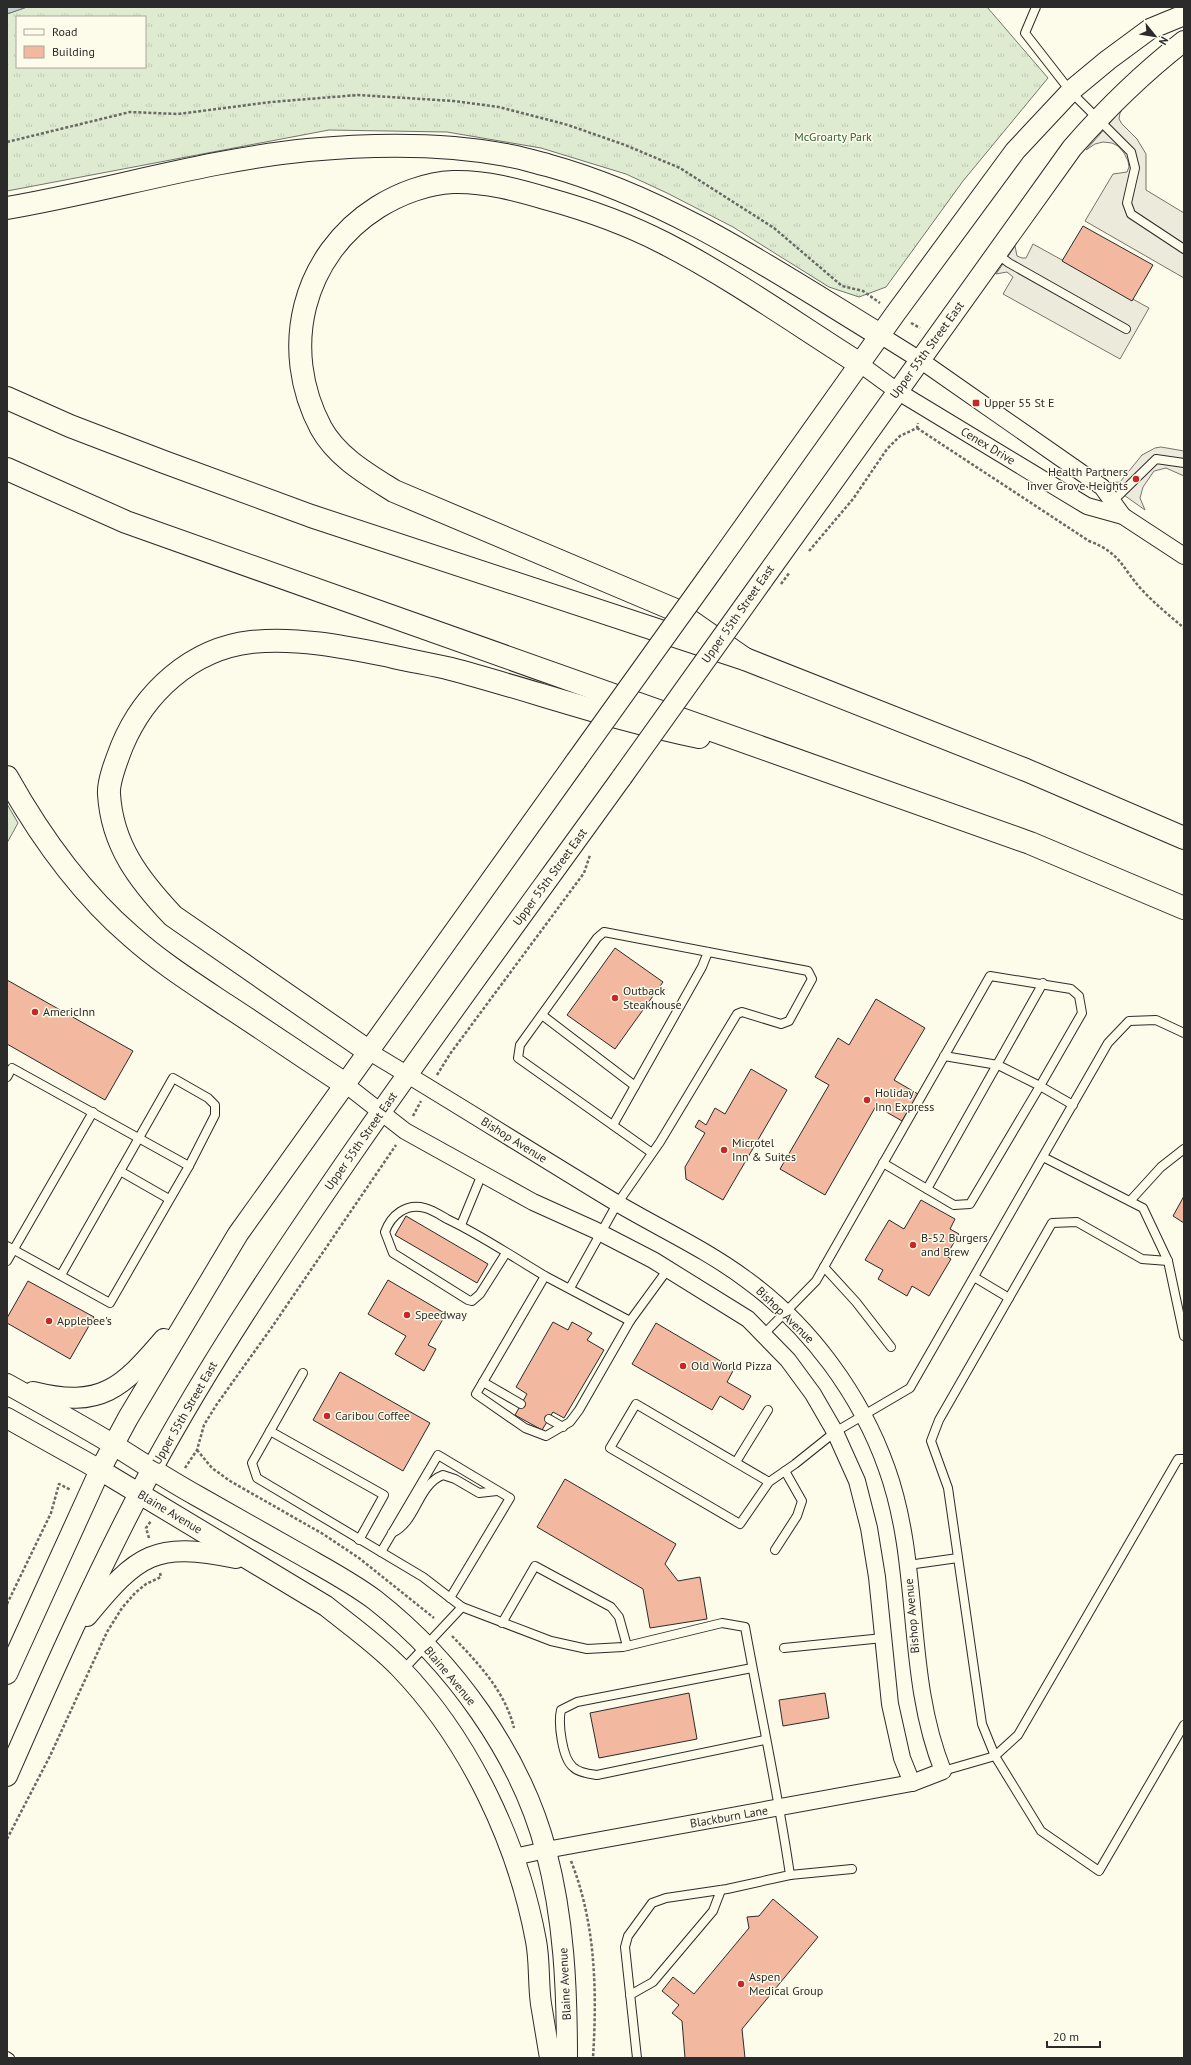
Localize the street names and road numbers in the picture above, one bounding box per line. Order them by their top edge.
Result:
street label: Upper 55th Street East [886,298,967,401]
street label: Cenex Drive [958,423,1018,468]
street label: Upper 55th Street East [698,562,777,666]
street label: Upper 55th Street East [509,825,590,928]
street label: Upper 55th Street East [321,1089,400,1193]
street label: Bishop Avenue [478,1113,550,1166]
street label: Bishop Avenue [753,1283,818,1346]
street label: Upper 55th Street East [149,1359,220,1467]
street label: Blaine Avenue [135,1486,205,1537]
street label: Bishop Avenue [901,1578,922,1654]
street label: Blaine Avenue [421,1643,479,1708]
street label: Blackburn Lane [689,1802,769,1831]
street label: Blaine Avenue [555,1947,574,2021]

